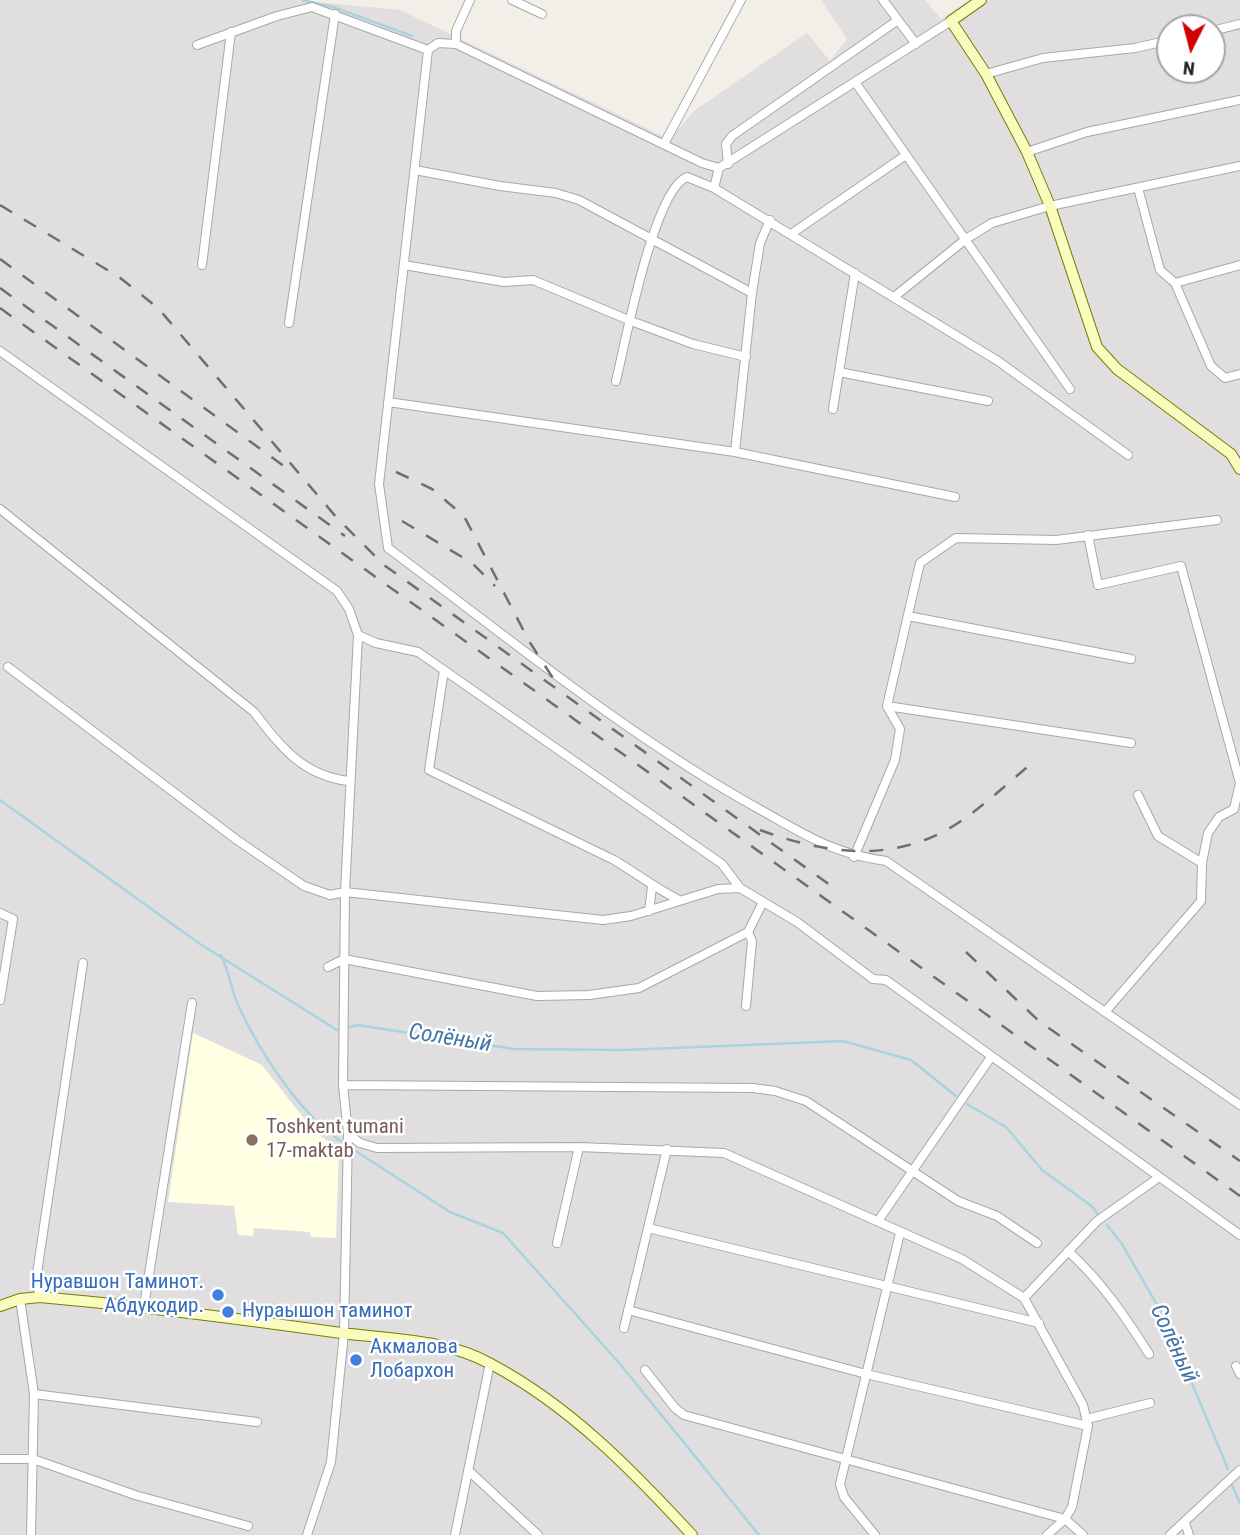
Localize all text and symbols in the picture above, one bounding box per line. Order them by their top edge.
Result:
north arrow [1156,14,1226,84]
text: N [1182,56,1196,80]
water label: Солёный [407,1019,493,1059]
place label: Toshkent tumani 17-maktab [266,1115,404,1165]
marker: Toshkent tumani 17-maktab [244,1132,260,1148]
place label: Нуравшон Таминот. Абдукодир. [31,1270,204,1320]
marker: Нуравшон Таминот. Абдукодир. [210,1287,226,1303]
place label: Нураышон таминот [242,1299,412,1325]
water label: Солёный [1143,1300,1203,1388]
marker: Нураышон таминот [220,1304,236,1320]
place label: Акмалова Лобархон [370,1335,458,1385]
marker: Акмалова Лобархон [348,1352,364,1368]

